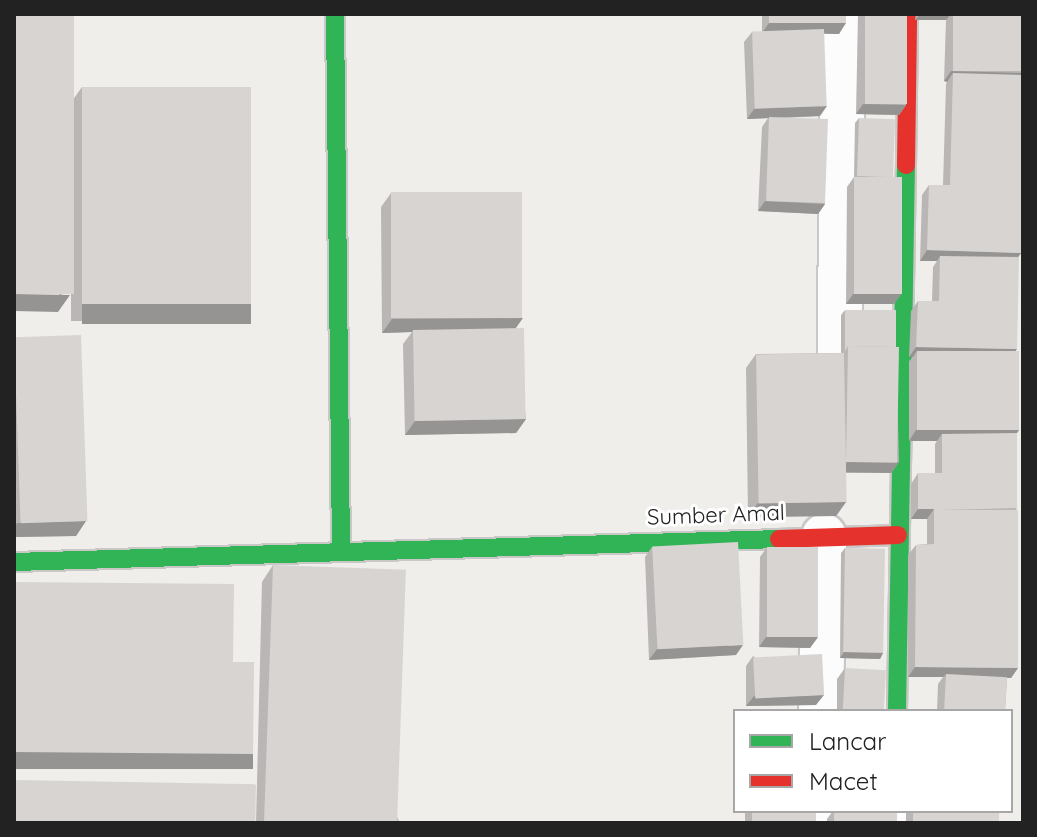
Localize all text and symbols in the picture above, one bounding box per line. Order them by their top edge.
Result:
street label: Sumber Amal [647,499,785,531]
legend [733,709,1013,813]
text: Lancar [809,726,886,756]
text: Macet [809,766,878,796]

